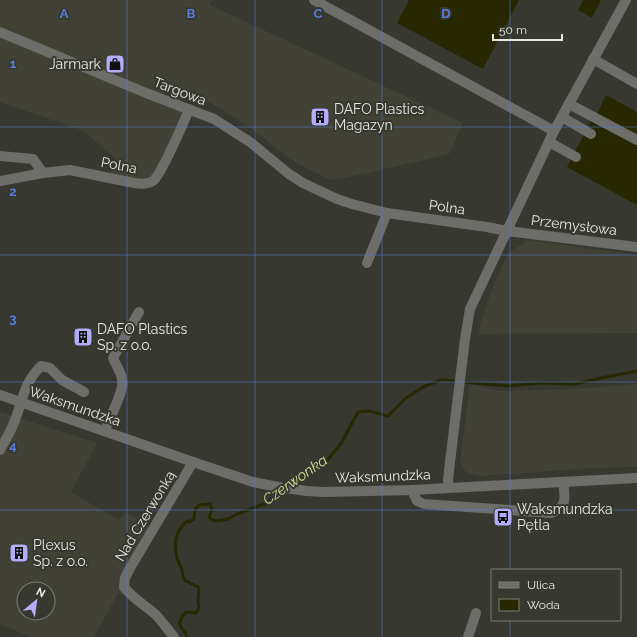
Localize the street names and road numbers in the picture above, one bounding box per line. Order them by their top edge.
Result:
street label: Targowa [151,74,209,108]
street label: Polna [100,154,138,176]
street label: Polna [428,197,466,217]
street label: Przemysłowa [530,212,618,238]
street label: Waksmundzka [27,383,123,429]
street label: Waksmundzka [335,466,431,486]
street label: Nad Czerwonką [112,468,178,564]

